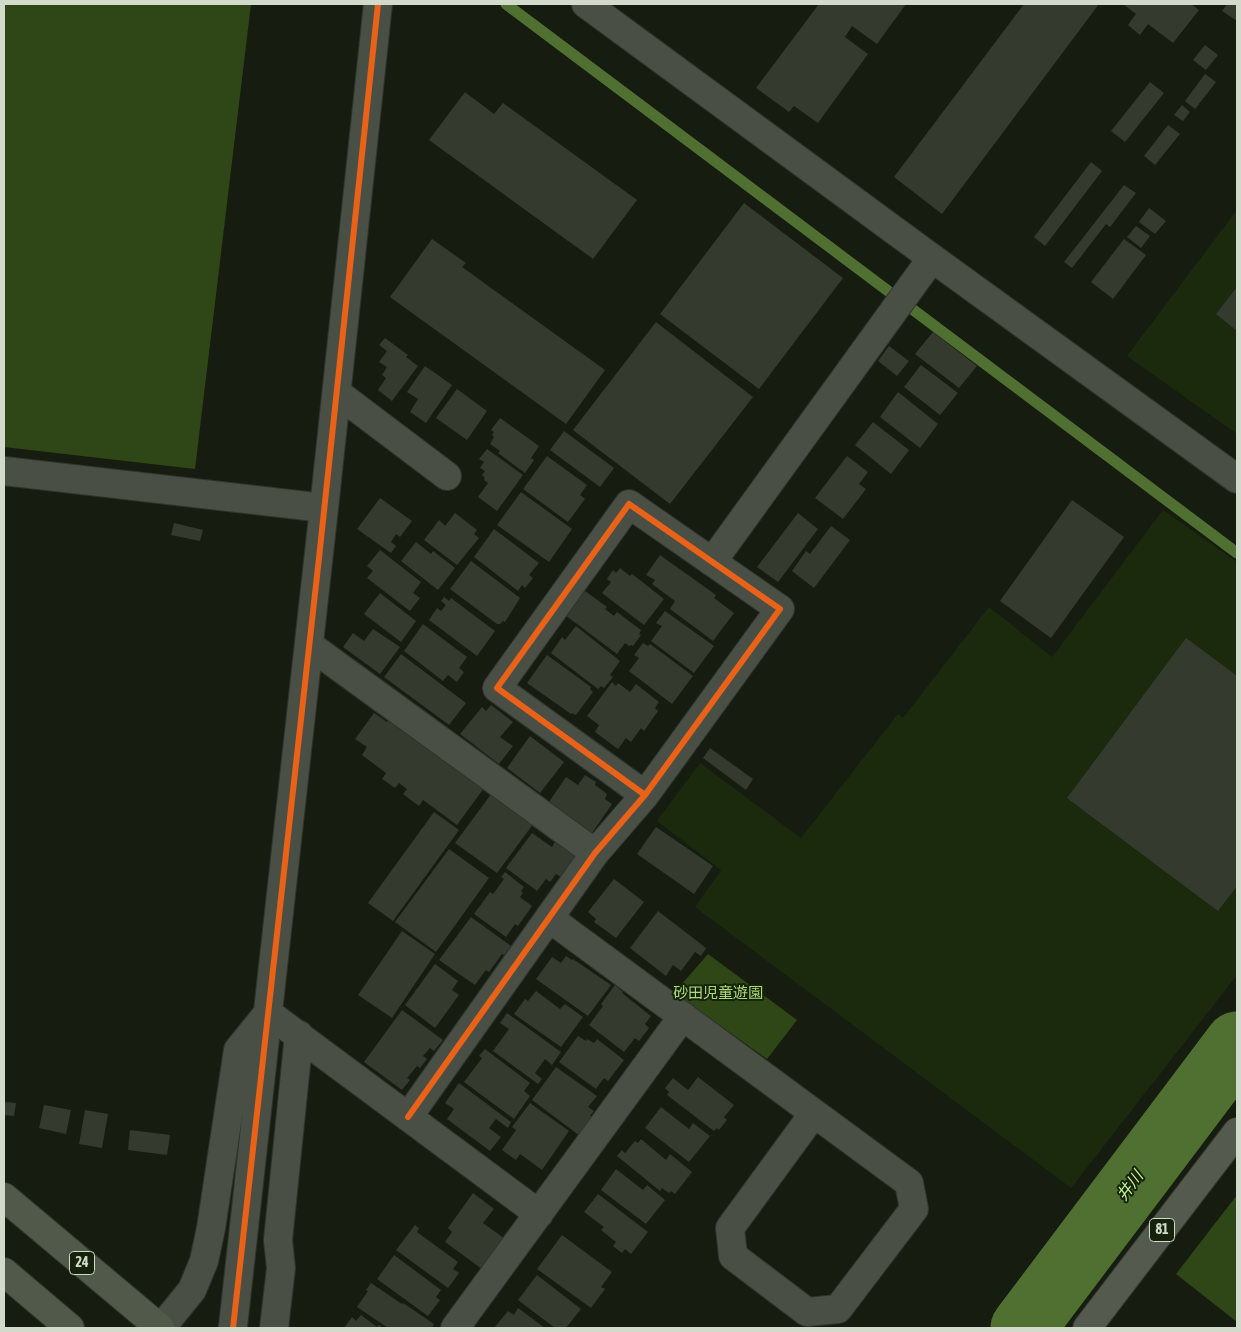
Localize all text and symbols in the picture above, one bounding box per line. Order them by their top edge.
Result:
park label: 砂田児童遊園 [673,984,763,1002]
water label: 井川 [1113,1167,1147,1205]
road number: 81 [1150,1218,1174,1242]
road number: 24 [70,1252,94,1274]

